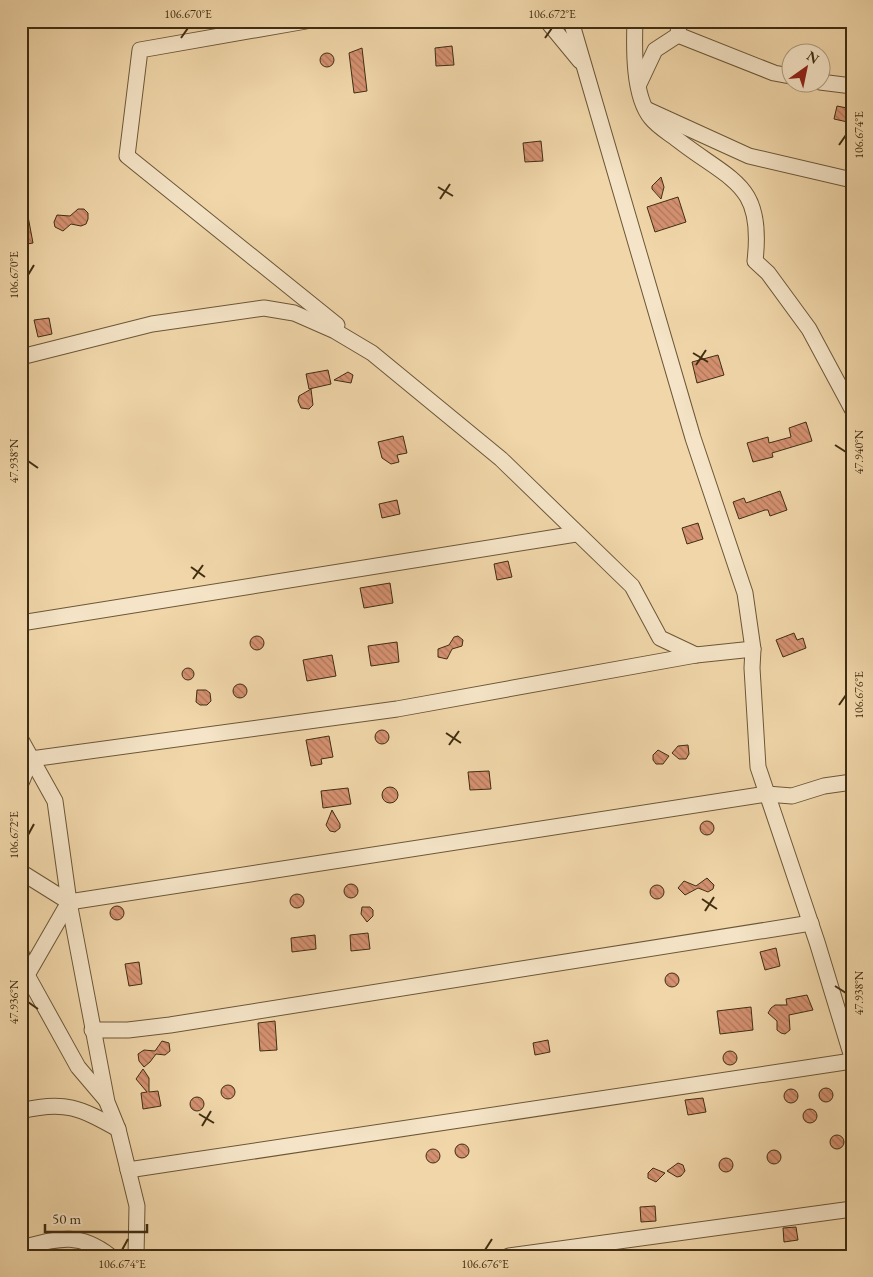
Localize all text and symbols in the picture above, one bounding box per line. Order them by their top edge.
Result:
text: 106.670°E [164,6,212,22]
text: 106.672°E [528,6,576,22]
north arrow [780,42,830,92]
text: N [803,46,823,68]
text: 106.674°E [851,111,867,159]
text: 106.670°E [6,251,22,299]
text: 47.940°N [851,429,867,474]
text: 47.938°N [6,438,22,483]
text: 106.676°E [851,671,867,719]
text: 106.672°E [6,811,22,859]
text: 47.938°N [851,970,867,1015]
text: 47.936°N [6,979,22,1024]
scale bar [45,1202,148,1234]
text: 50 m [52,1209,81,1228]
text: 106.674°E [98,1256,146,1272]
text: 106.676°E [461,1256,509,1272]

